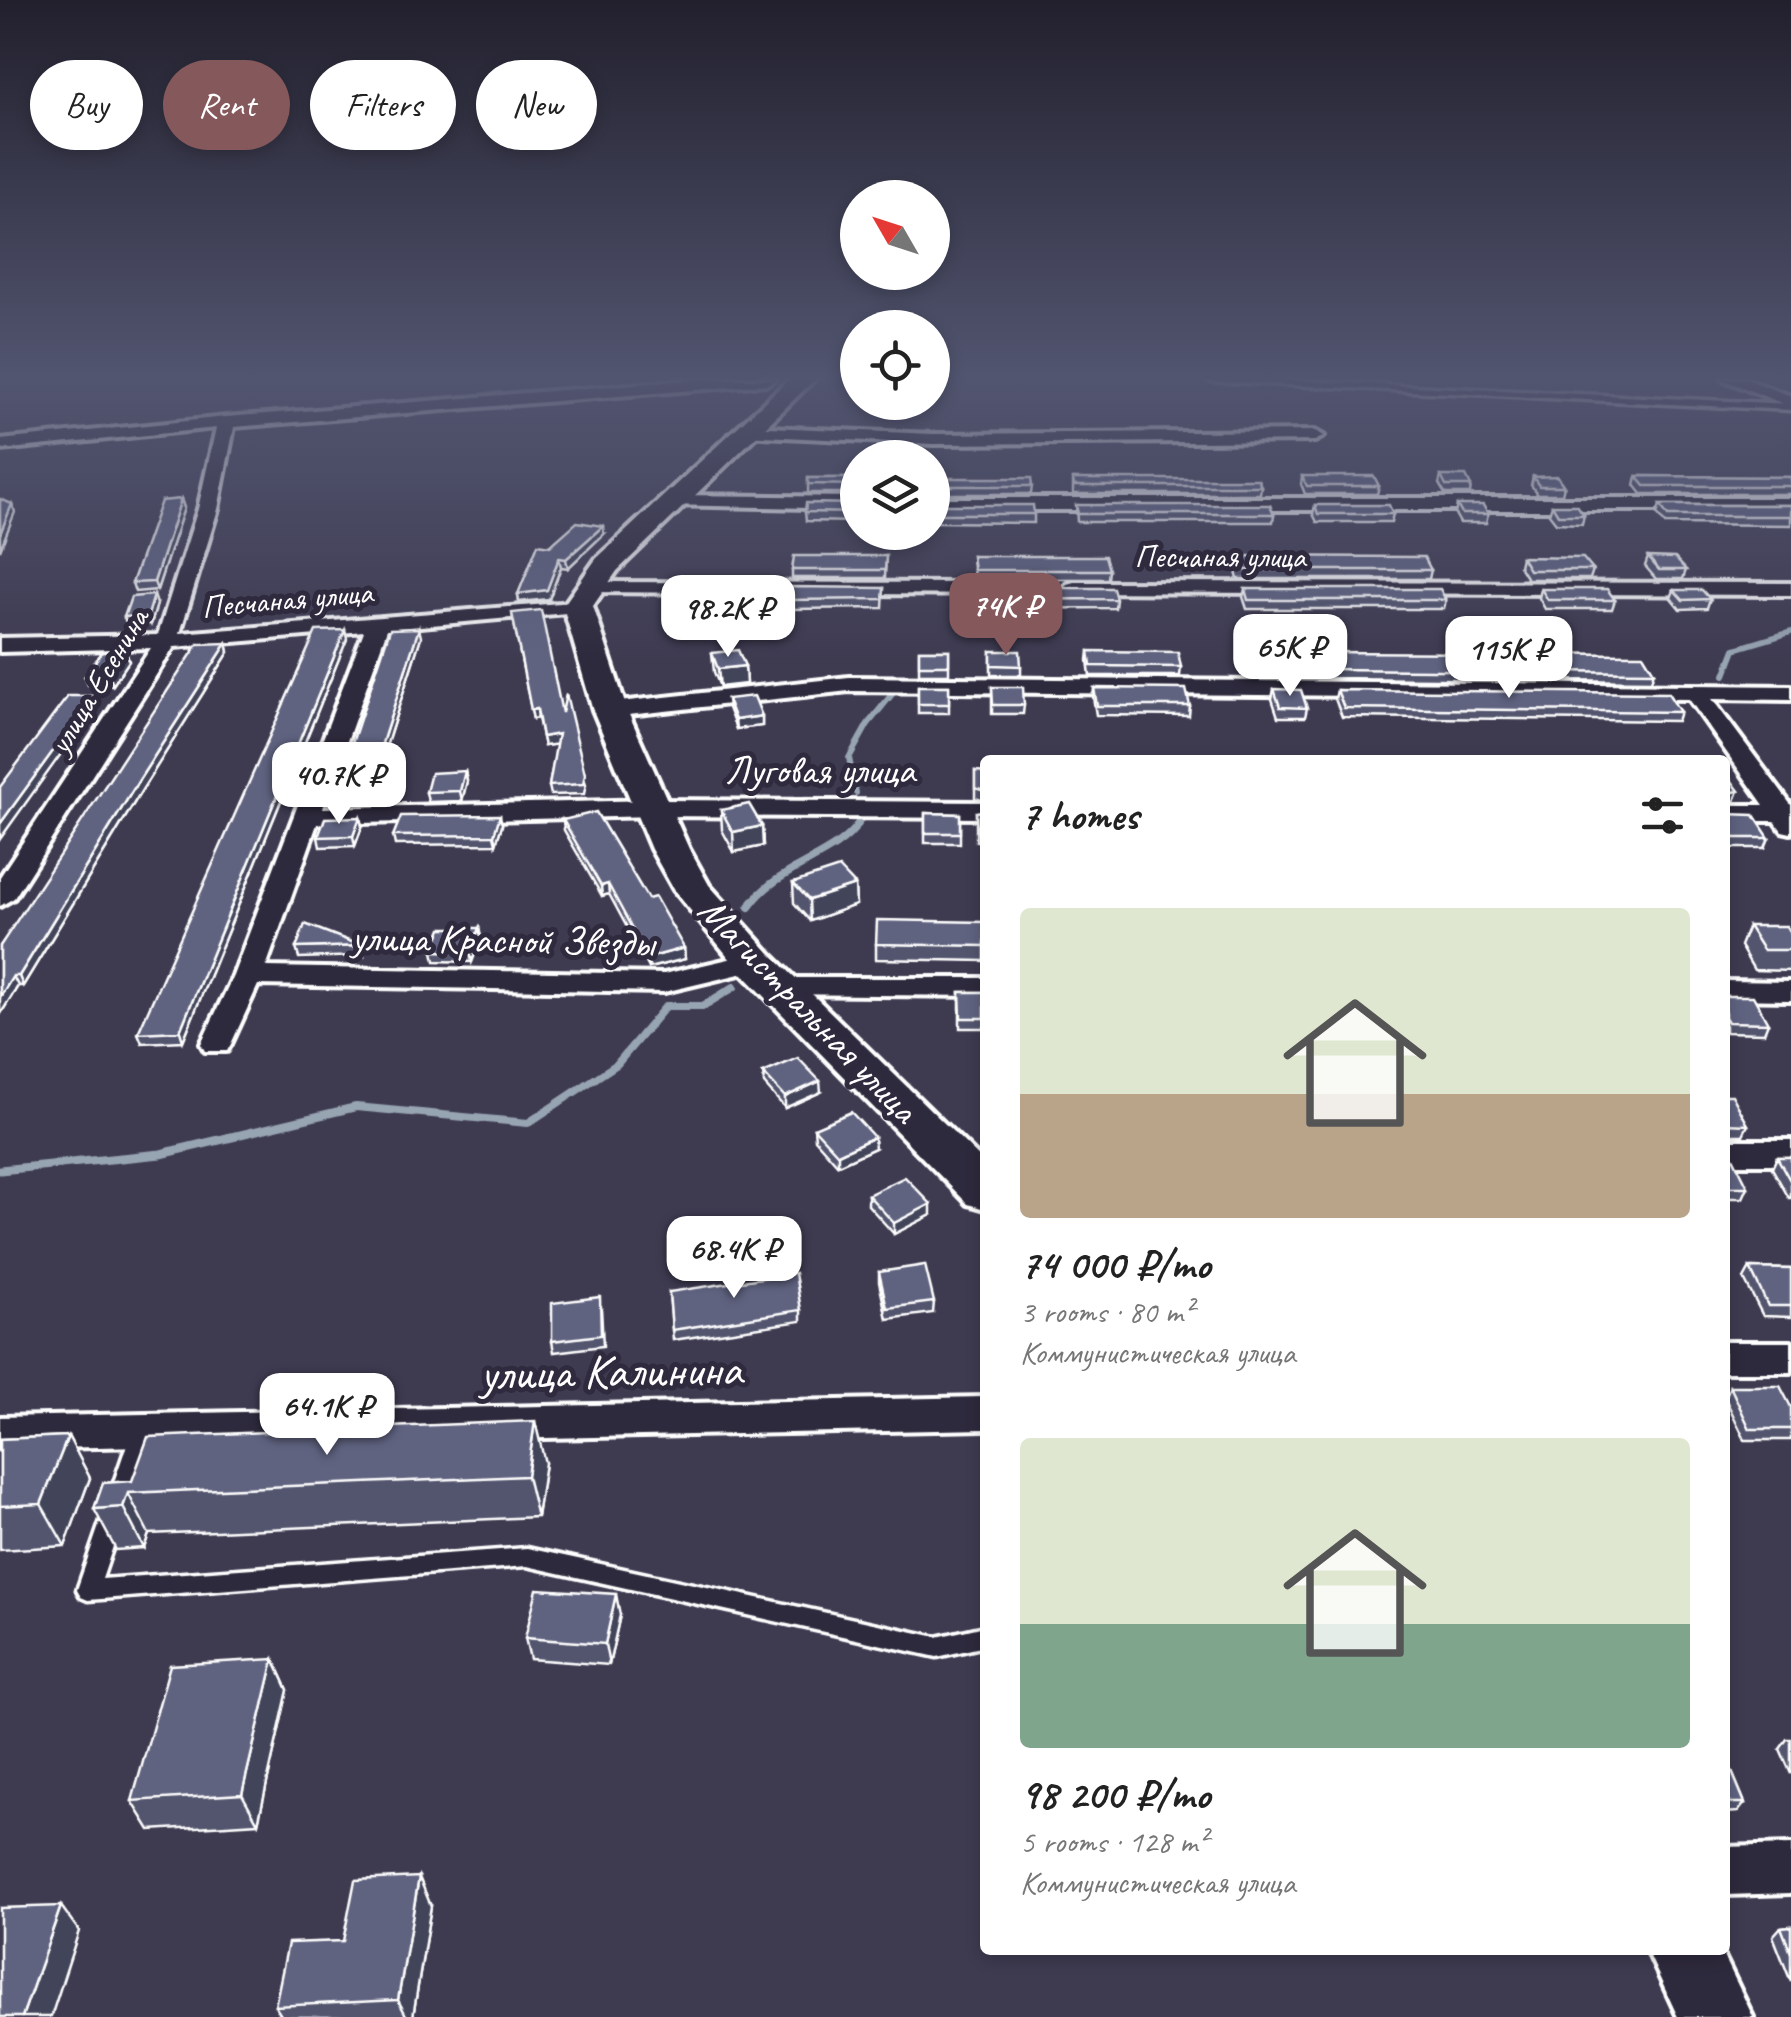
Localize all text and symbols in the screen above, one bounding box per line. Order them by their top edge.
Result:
chip: Buy [30,60,143,150]
chip: Rent [163,60,290,150]
chip: Filters [310,60,456,150]
chip: New [476,60,597,150]
north arrow [840,180,950,290]
map controls [840,180,950,550]
button: locate [840,310,950,420]
button: layers [840,440,950,550]
street label: Песчаная улица [1134,536,1308,577]
street label: Песчаная улица [200,571,376,627]
pin: 74K ₽ [936,573,1076,658]
pin: 98.2K ₽ [636,575,820,660]
text: 74K ₽ [971,585,1041,626]
text: 98.2K ₽ [683,587,773,628]
street label: улица Есенина [38,599,159,763]
pin: 65K ₽ [1220,614,1360,699]
pin: 115K ₽ [1428,616,1590,701]
text: 65K ₽ [1255,626,1325,667]
text: 115K ₽ [1467,628,1551,669]
pin: 40.7K ₽ [247,742,431,827]
street label: Луговая улица [725,745,918,795]
text: 40.7K ₽ [294,754,384,795]
icon: filters [1635,788,1690,843]
text: 7 homes [1020,789,1138,842]
street label: Магистральная улица [688,886,931,1136]
street label: улица Красной Звезды [349,912,658,968]
icon: home [1265,973,1445,1153]
pin: 68.4K ₽ [642,1216,826,1301]
text: 68.4K ₽ [689,1228,779,1269]
text: 74 000 ₽/mo [1020,1238,1210,1291]
text: 3 rooms · 80 m² [1020,1291,1193,1332]
text: Коммунистическая улица [1020,1332,1295,1373]
street label: улица Калинина [476,1339,746,1403]
pin: 64.1K ₽ [235,1373,419,1458]
text: 64.1K ₽ [282,1385,372,1426]
icon: home [1265,1503,1445,1683]
text: 98 200 ₽/mo [1020,1768,1210,1821]
text: 5 rooms · 128 m² [1020,1821,1207,1862]
text: Коммунистическая улица [1020,1862,1295,1903]

